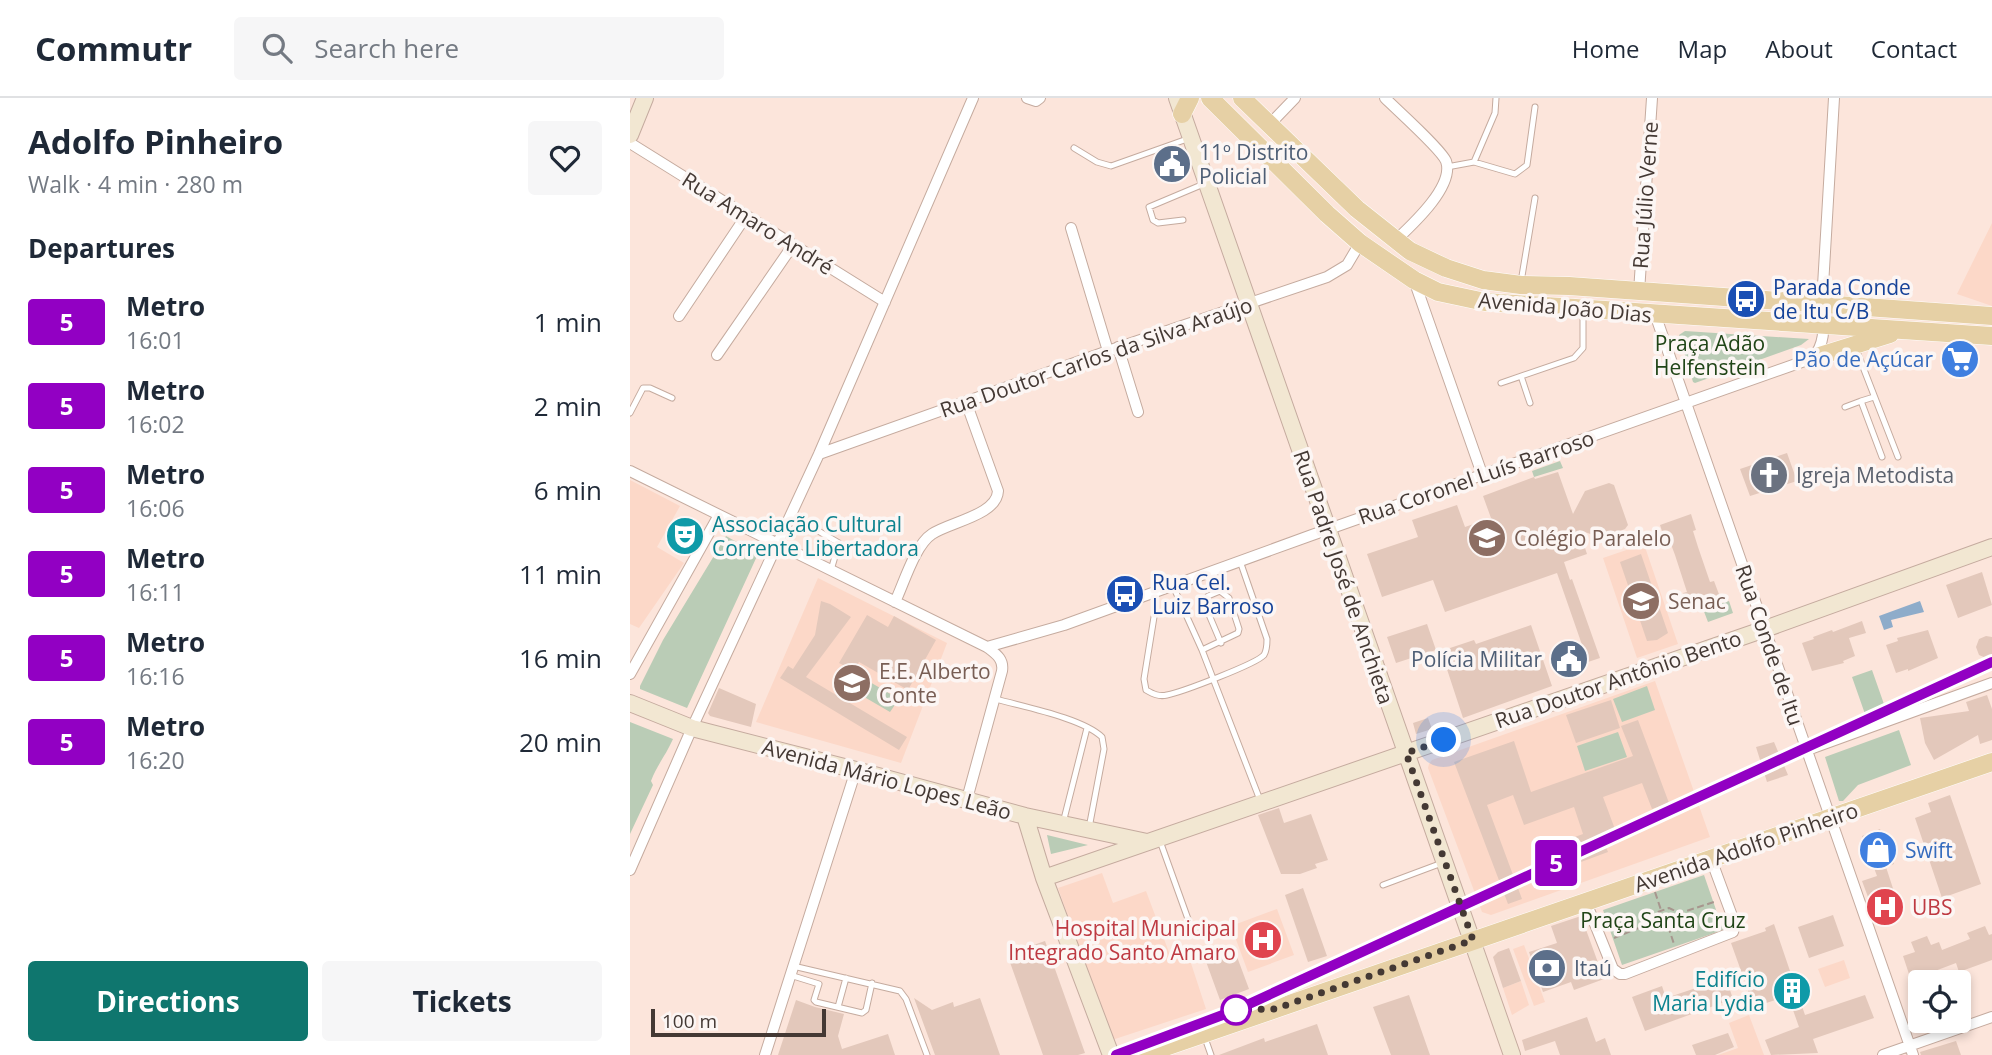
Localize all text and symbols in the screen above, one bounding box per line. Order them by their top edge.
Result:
search box [234,17,724,80]
text: Commutr [35,26,192,71]
icon: search [258,29,296,67]
text: Search here [314,30,459,66]
text: Home [1572,32,1640,65]
text: Map [1678,32,1727,65]
text: About [1765,32,1833,65]
text: Contact [1871,32,1957,65]
text: Adolfo Pinheiro [28,119,283,164]
street label: Rua Júlio Verne [1626,120,1664,270]
button: heart [528,121,602,195]
place label: 11º Distrito Policial [1199,138,1308,190]
public building icon: 11º Distrito Policial [1151,143,1193,185]
street label: Rua Amaro André [677,165,839,281]
text: Walk · 4 min · 280 m [28,168,243,200]
text: Departures [28,230,175,266]
place label: Parada Conde de Itu C/B [1773,273,1911,325]
bus stop icon: Parada Conde de Itu C/B [1725,278,1767,320]
street label: Avenida João Dias [1477,285,1653,329]
text: Metro [126,288,205,324]
street label: Rua Doutor Carlos da Silva Araújo [936,290,1256,424]
text: 1 min [534,304,602,340]
text: 5 [60,305,73,338]
text: 16:01 [126,324,185,356]
park label: Praça Adão Helfenstein [1654,329,1766,381]
supermarket icon: Pão de Açúcar [1939,338,1981,380]
place label: Pão de Açúcar [1794,345,1933,373]
text: Metro [126,372,205,408]
text: 2 min [534,388,602,424]
text: 5 [60,389,73,422]
text: 16:02 [126,408,185,440]
street label: Rua Coronel Luís Barroso [1354,423,1598,531]
street label: Rua Padre José de Anchieta [1287,446,1401,708]
church icon: Igreja Metodista [1748,454,1790,496]
text: Metro [126,456,205,492]
place label: Igreja Metodista [1796,461,1954,489]
text: 6 min [534,472,602,508]
text: 5 [60,473,73,506]
text: 16:06 [126,492,185,524]
place label: Associação Cultural Corrente Libertadora [712,510,919,562]
theatre icon: Associação Cultural Corrente Libertadora [664,515,706,557]
school or university icon: Colégio Paralelo [1466,517,1508,559]
place label: Colégio Paralelo [1514,524,1671,552]
text: Metro [126,540,205,576]
text: 11 min [519,556,602,592]
text: 5 [60,557,73,590]
street label: Rua Conde de Itu [1729,561,1811,729]
place label: Rua Cel. Luiz Barroso [1152,568,1274,620]
bus stop icon: Rua Cel. Luiz Barroso [1104,573,1146,615]
text: 16:11 [126,576,185,608]
school or university icon: Senac [1620,580,1662,622]
place label: Senac [1668,587,1726,615]
text: Metro [126,624,205,660]
street label: Rua Doutor Antônio Bento [1491,624,1745,734]
public building icon: Polícia Militar [1548,638,1590,680]
text: 16 min [519,640,602,676]
text: 5 [60,641,73,674]
place label: Polícia Militar [1411,645,1542,673]
place label: E.E. Alberto Conte [879,657,991,709]
text: 16:16 [126,660,185,692]
school or university icon: E.E. Alberto Conte [831,662,873,704]
text: Metro [126,708,205,744]
your location [1426,722,1461,757]
text: 20 min [519,724,602,760]
text: 5 [60,725,73,758]
street label: Avenida Mário Lopes Leão [759,732,1015,826]
text: 16:20 [126,744,185,776]
street label: Avenida Adolfo Pinheiro [1630,796,1862,898]
shop icon: Swift [1857,829,1899,871]
place label: Swift [1905,836,1953,864]
line badge: 5 [1533,840,1579,886]
text: 5 [1549,846,1563,879]
hospital icon: UBS [1864,886,1906,928]
place label: UBS [1912,893,1952,921]
park label: Praça Santa Cruz [1580,906,1746,934]
place label: Hospital Municipal Integrado Santo Amaro [1008,914,1236,966]
hospital icon: Hospital Municipal Integrado Santo Amaro [1242,919,1284,961]
bank icon: Itaú [1526,947,1568,989]
place label: Itaú [1574,954,1612,982]
button: Directions [28,961,308,1041]
button: Tickets [322,961,602,1041]
place label: Edifício Maria Lydia [1652,965,1765,1017]
building icon: Edifício Maria Lydia [1771,970,1813,1012]
map controls [1908,970,1971,1033]
button: locate [1908,970,1971,1033]
unlabelled marker [1221,995,1251,1025]
scale bar [651,1006,826,1038]
text: 100 m [662,1008,717,1034]

